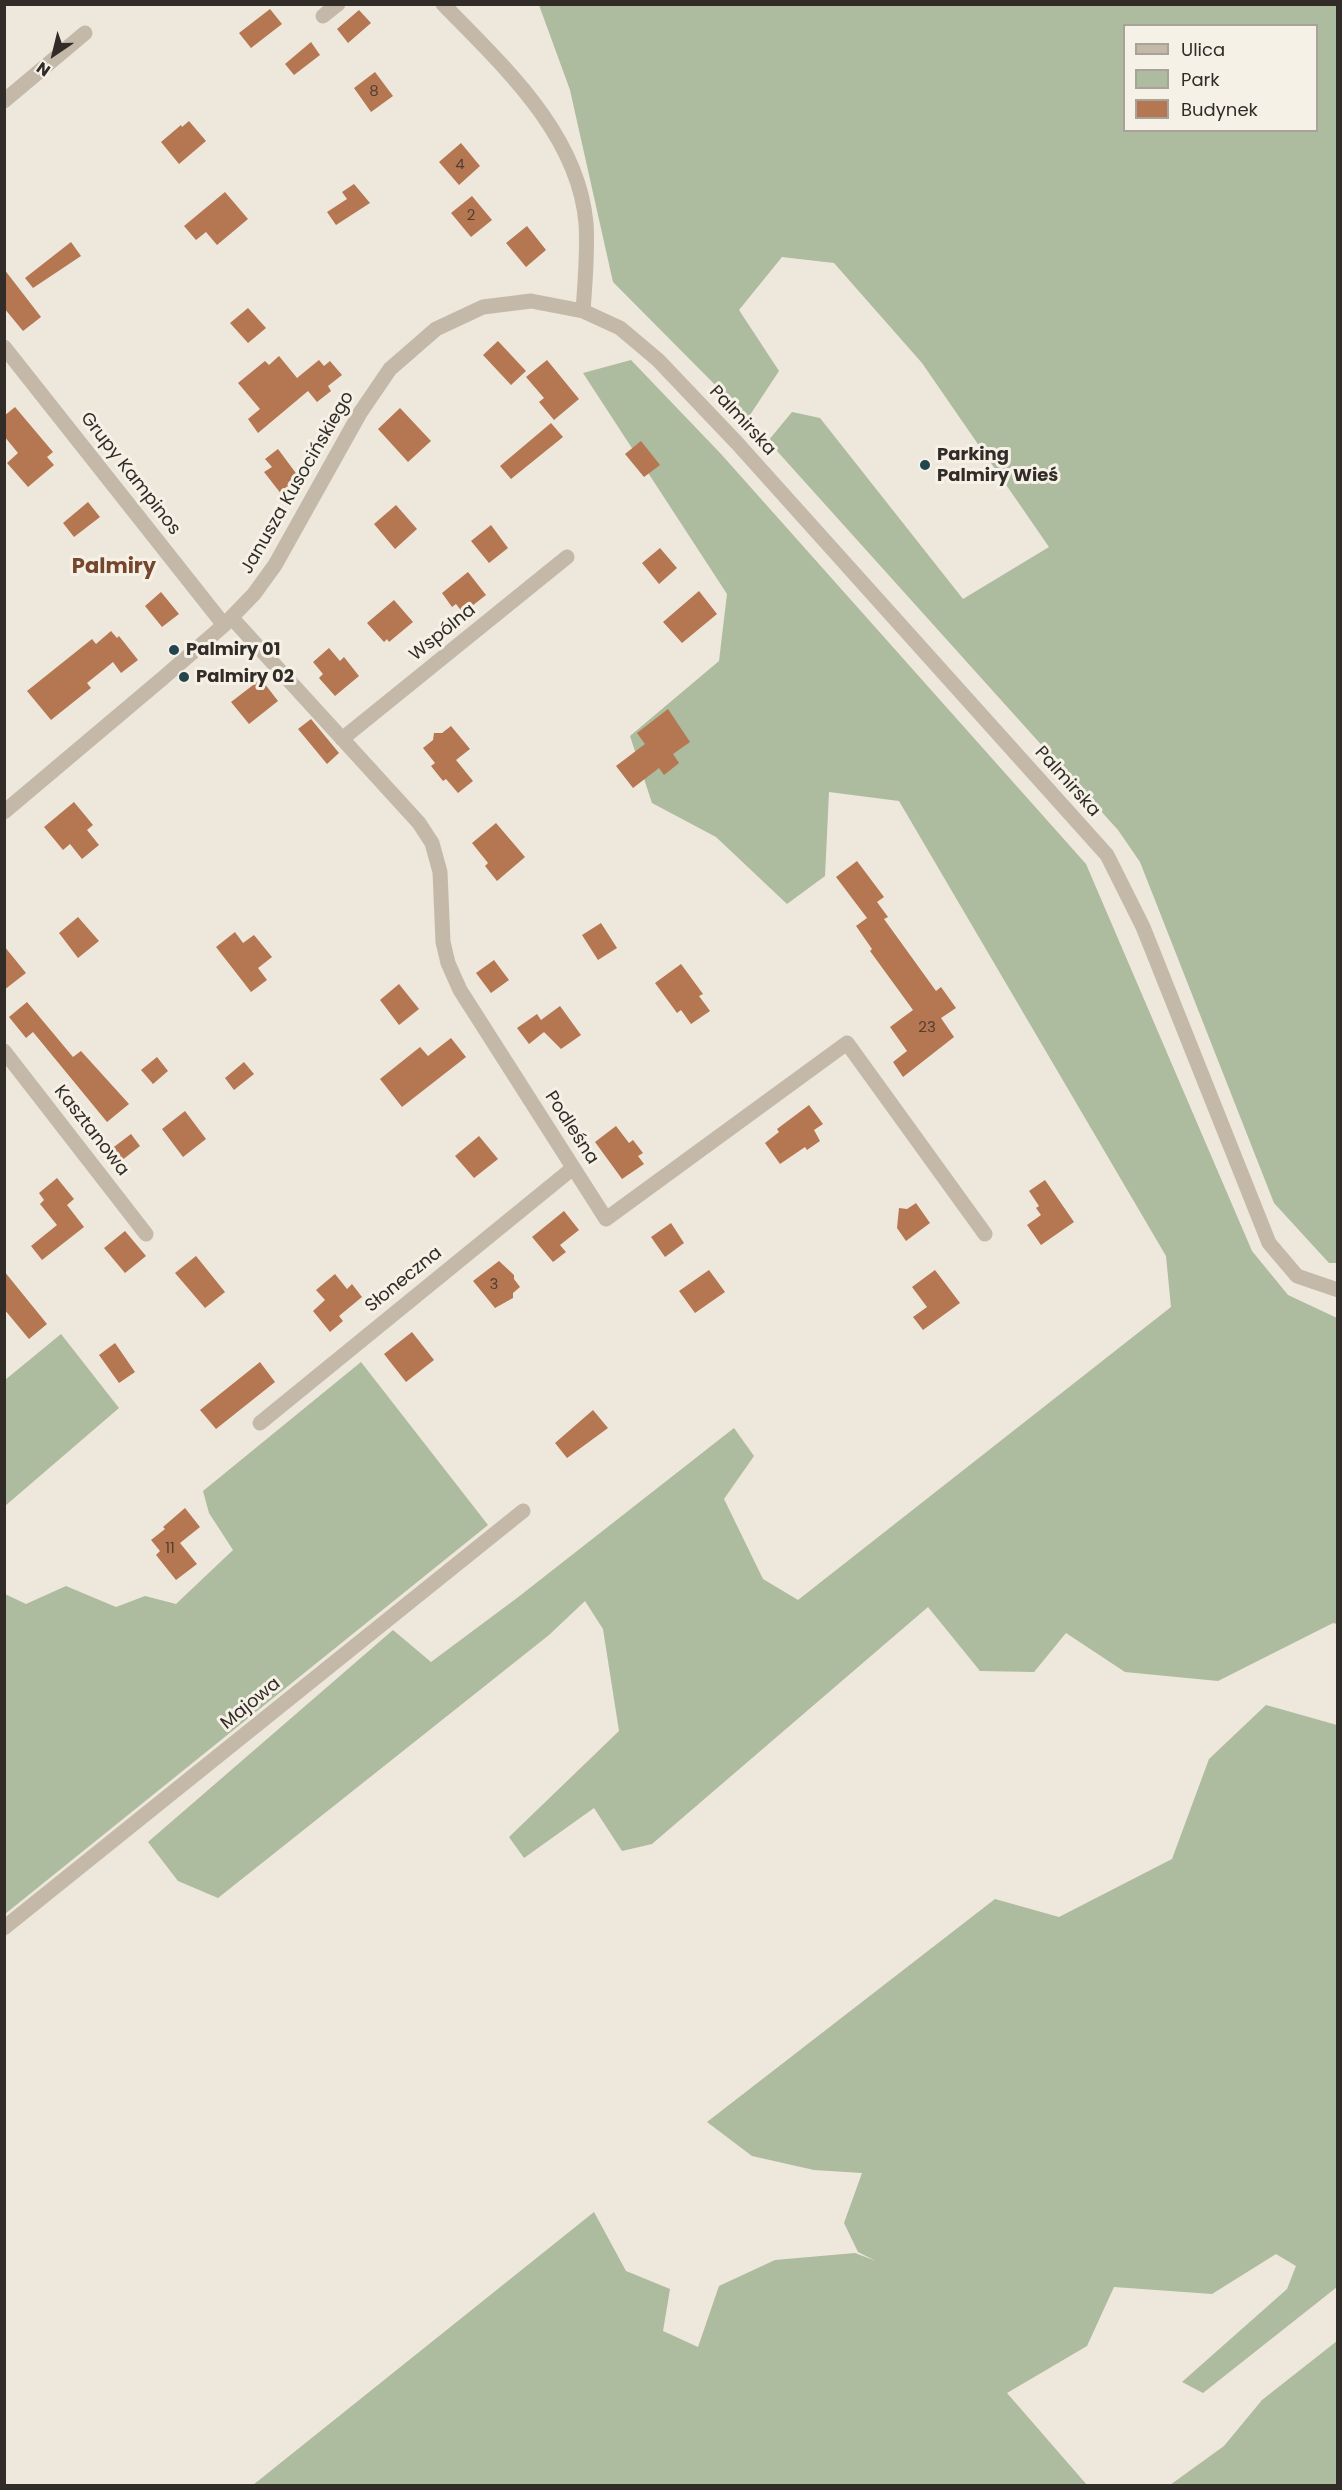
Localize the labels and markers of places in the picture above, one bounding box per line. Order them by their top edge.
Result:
place label: Parking Palmiry Wieś [937,444,1058,486]
marker: Parking Palmiry Wieś [918,458,932,472]
place label: Palmiry 01 [186,639,281,661]
marker: Palmiry 01 [167,643,181,657]
place label: Palmiry 02 [196,666,294,688]
marker: Palmiry 02 [177,670,191,684]

